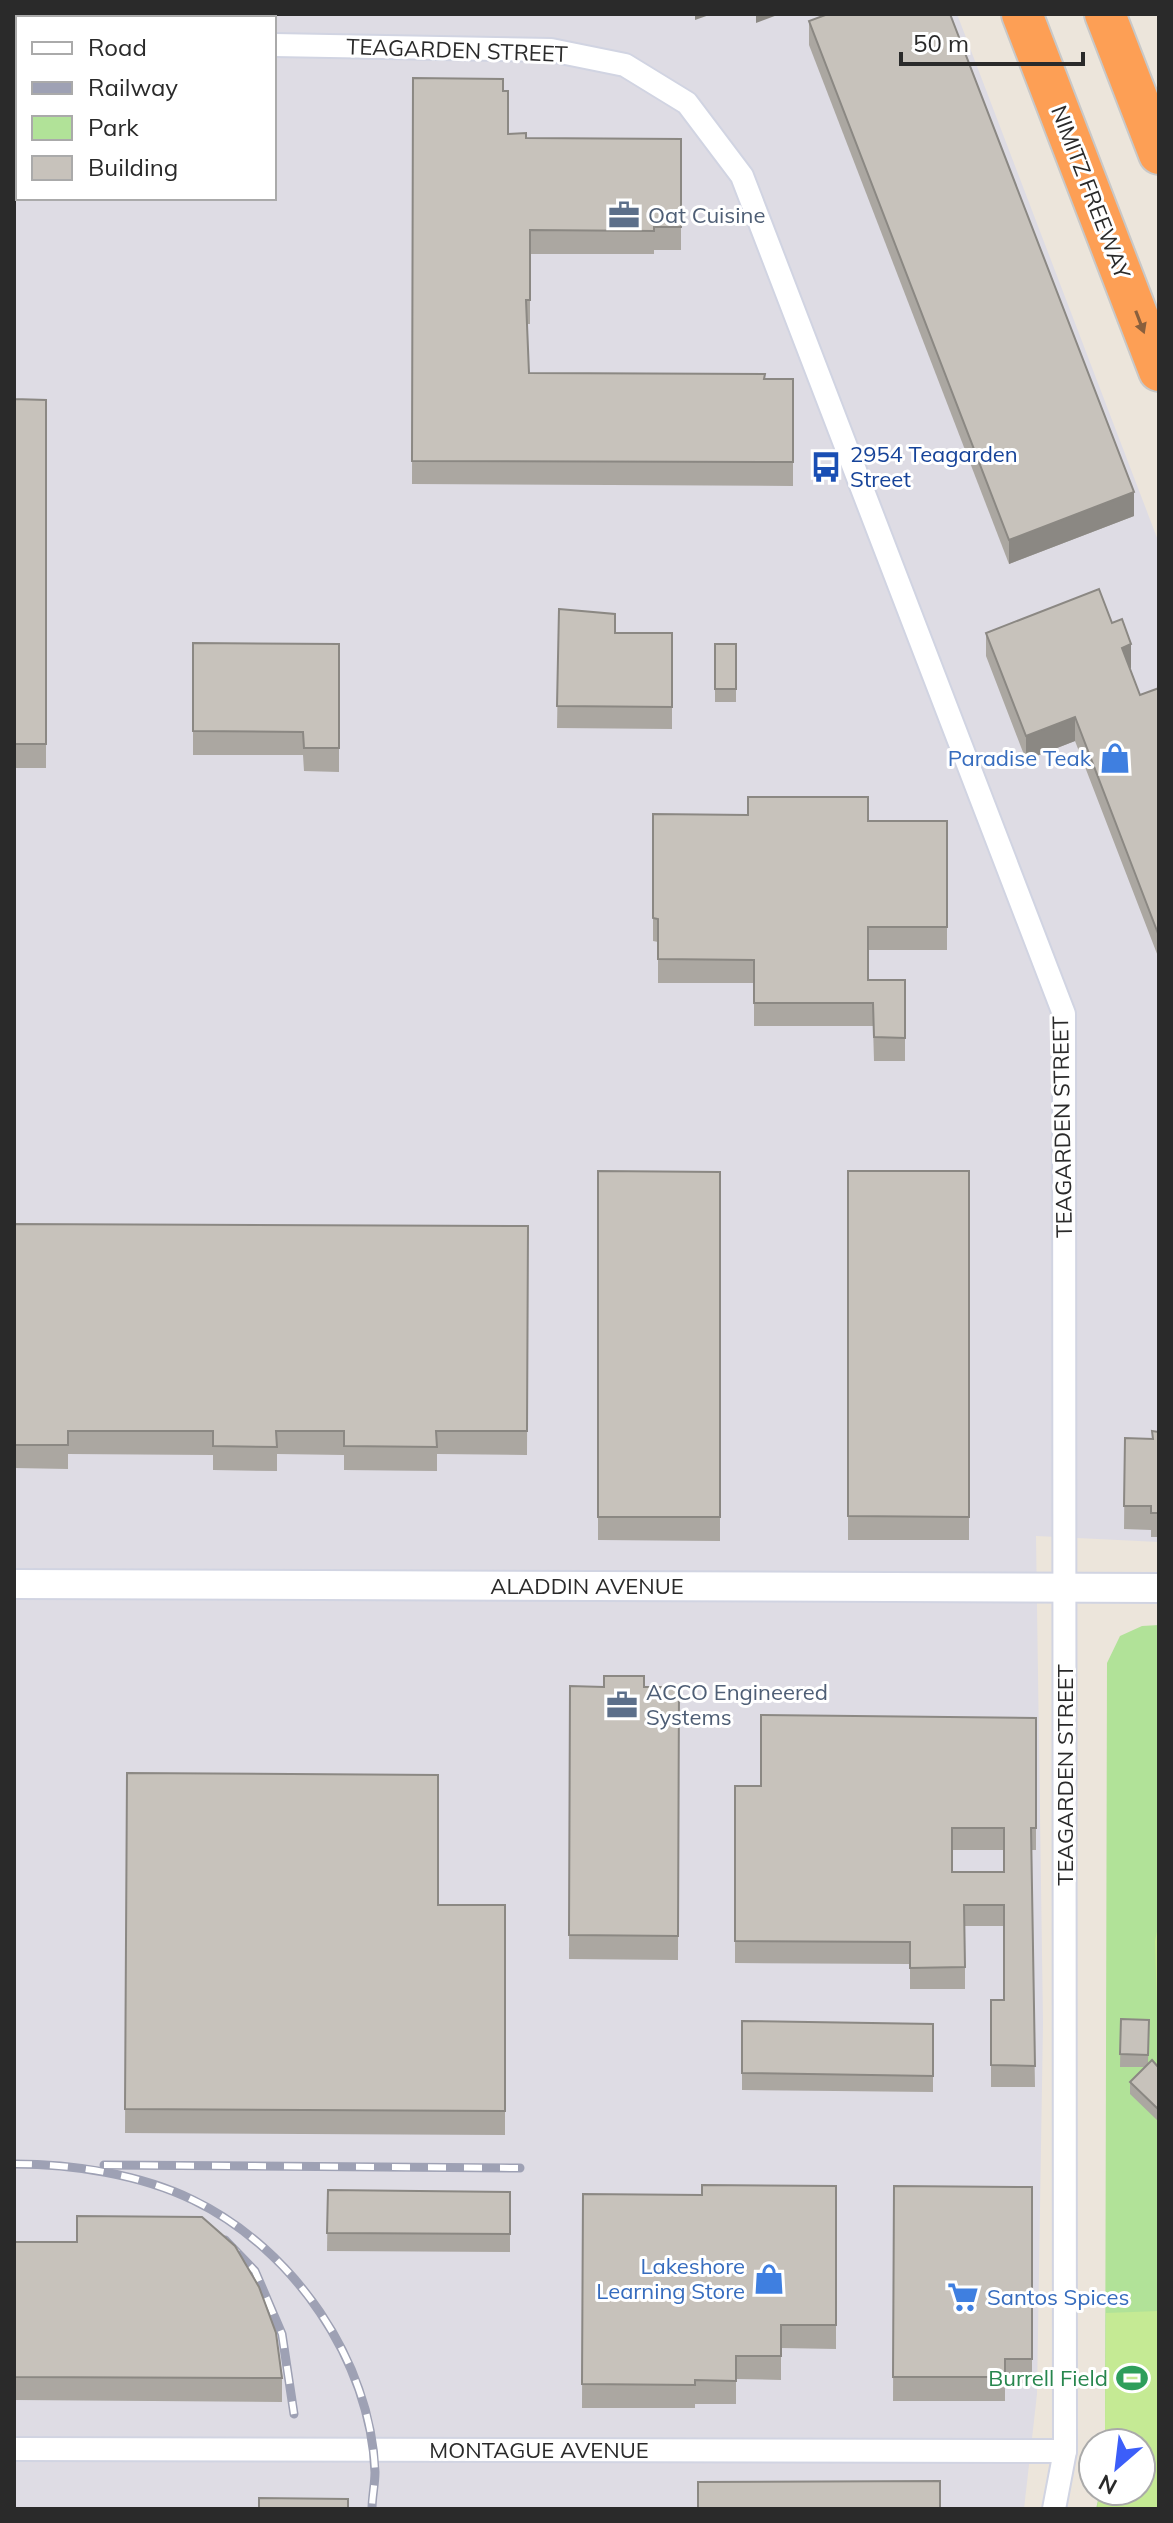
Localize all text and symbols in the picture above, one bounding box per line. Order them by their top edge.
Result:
legend [16,16,276,200]
scale bar [901,16,1083,66]
text: 50 m [913,28,969,58]
text: Road [88,32,147,62]
street label: TEAGARDEN STREET [346,32,568,68]
text: Railway [88,72,178,102]
street label: NIMITZ FREEWAY [1045,101,1137,283]
text: Park [88,112,139,142]
text: Building [88,152,178,182]
office icon: Oat Cuisine [607,198,641,232]
place label: Oat Cuisine [648,201,765,229]
one-way arrow [1134,310,1147,334]
place label: 2954 Teagarden Street [850,440,1018,493]
bus stop icon: 2954 Teagarden Street [809,450,843,484]
shop icon: Paradise Teak [1098,741,1132,775]
place label: Paradise Teak [948,744,1092,772]
street label: TEAGARDEN STREET [1046,1016,1078,1238]
street label: ALADDIN AVENUE [490,1572,684,1600]
street label: TEAGARDEN STREET [1051,1664,1079,1886]
place label: ACCO Engineered Systems [646,1678,828,1731]
office icon: ACCO Engineered Systems [605,1688,639,1722]
place label: Lakeshore Learning Store [596,2252,745,2305]
shop icon: Lakeshore Learning Store [752,2262,786,2296]
supermarket icon: Santos Spices [946,2280,980,2314]
place label: Santos Spices [987,2283,1129,2311]
sports icon: Burrell Field [1115,2361,1149,2395]
place label: Burrell Field [988,2364,1108,2392]
north arrow [1077,2427,1157,2507]
street label: MONTAGUE AVENUE [429,2436,649,2464]
text: N [1094,2468,1122,2501]

